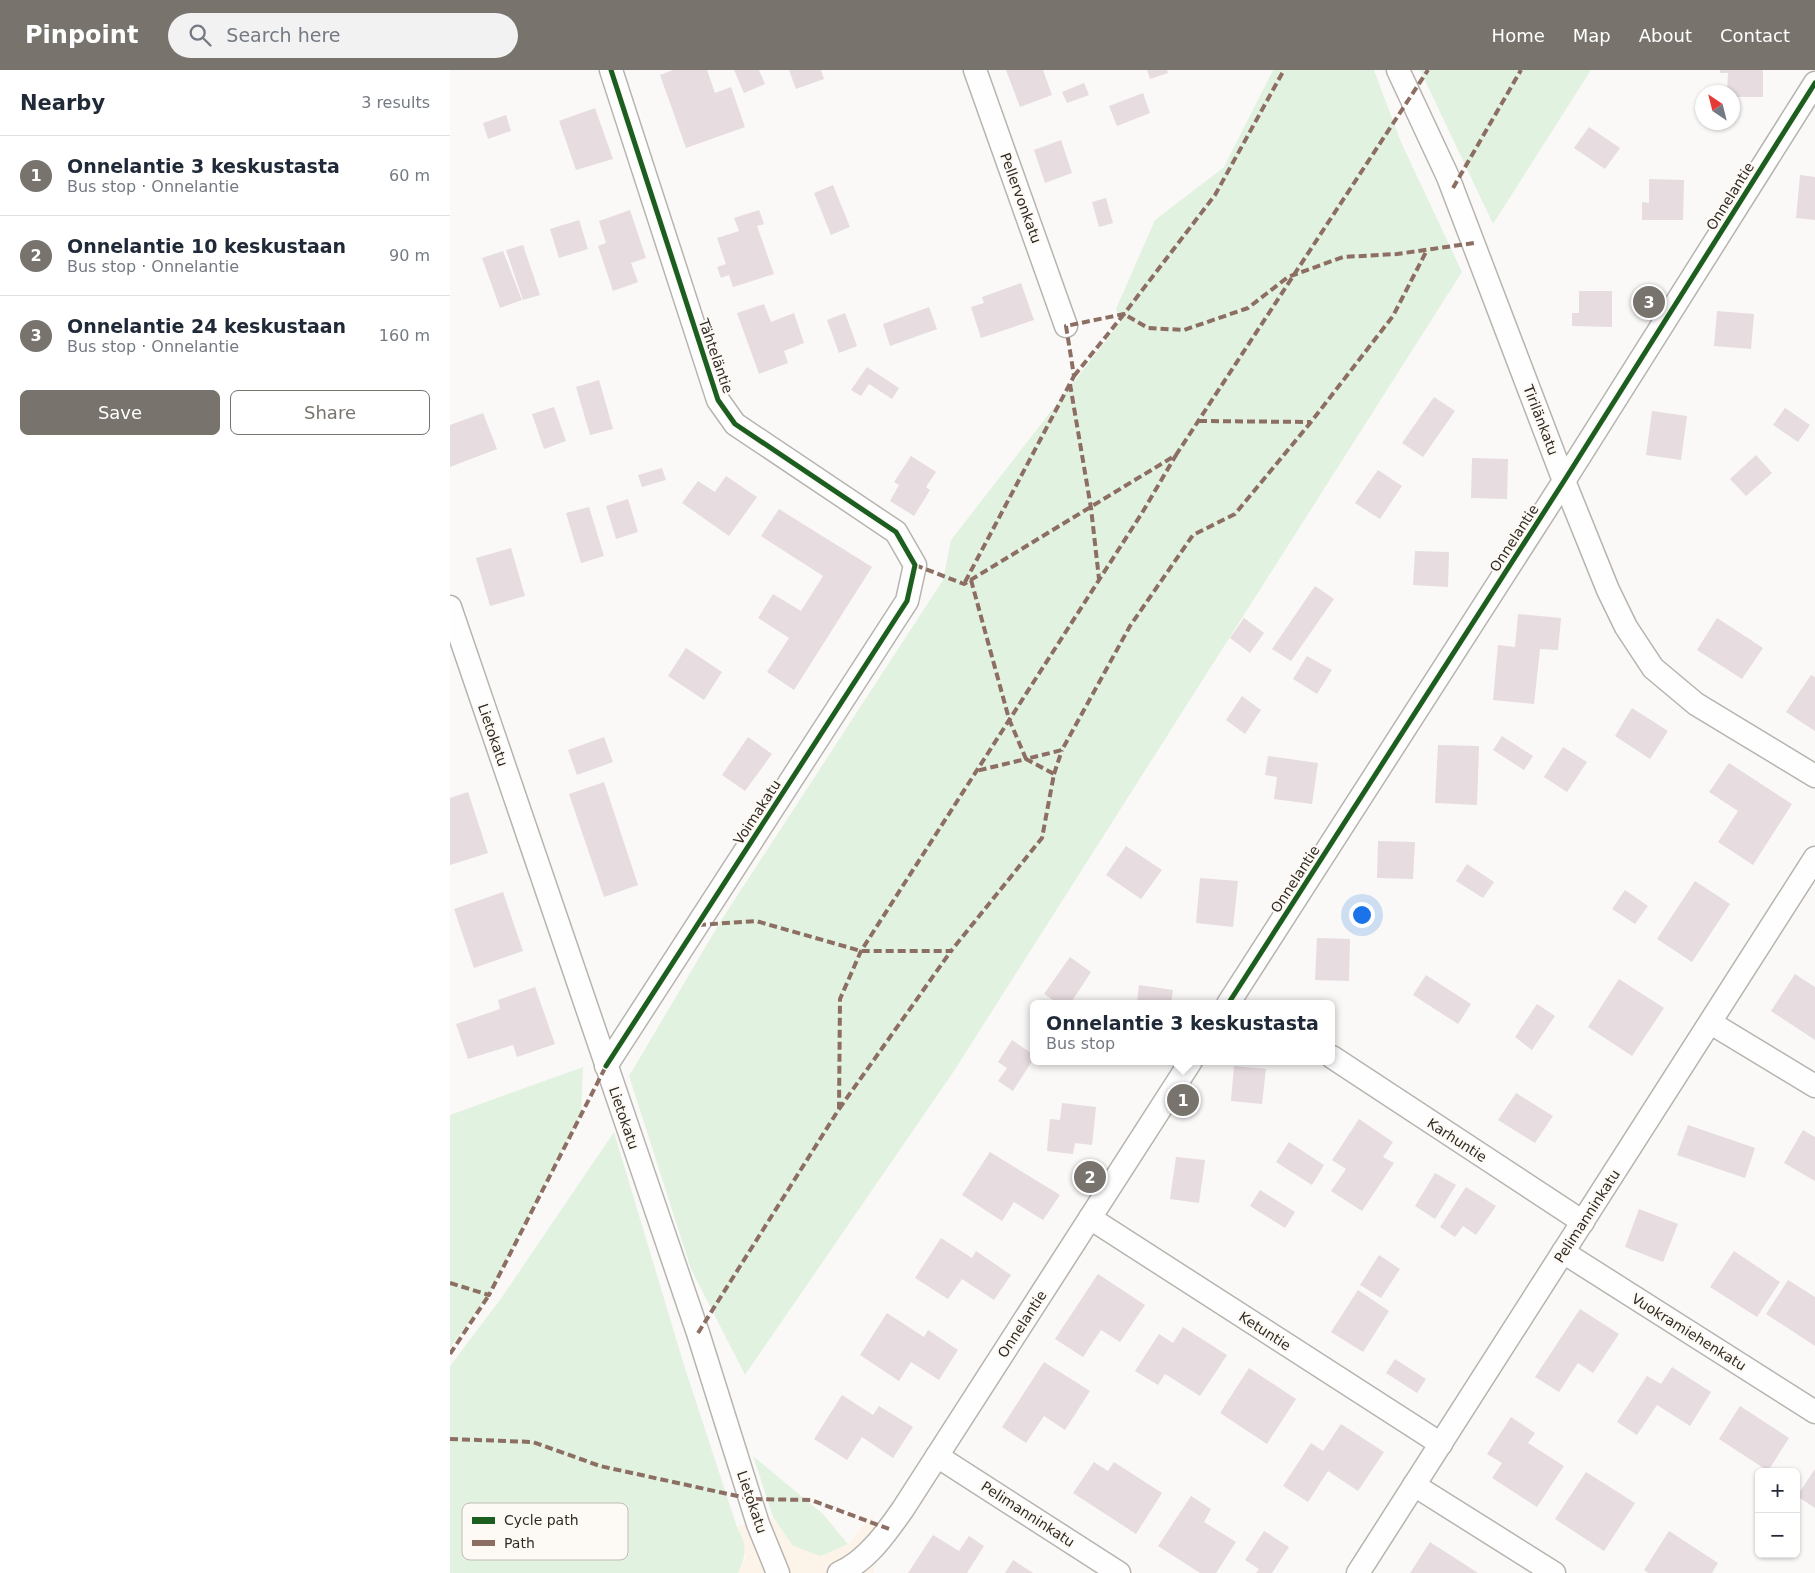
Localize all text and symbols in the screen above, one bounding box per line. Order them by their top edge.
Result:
search box [168,13,518,58]
text: Pinpoint [25,21,138,49]
icon: search [186,21,214,49]
text: Search here [226,24,341,46]
text: Home [1492,25,1545,46]
text: Map [1573,25,1611,46]
text: About [1639,25,1692,46]
text: Contact [1720,25,1790,46]
north arrow [1695,85,1740,130]
text: Nearby [20,91,105,115]
text: 3 results [361,93,430,112]
street label: Pellervonkatu [997,151,1045,245]
text: Onnelantie 3 keskustasta [67,155,340,177]
street label: Onnelantie [1703,159,1757,233]
text: 1 [30,166,42,185]
text: 60 m [389,166,430,185]
text: Bus stop · Onnelantie [67,177,239,196]
text: Onnelantie 10 keskustaan [67,235,346,257]
text: 2 [30,246,42,265]
text: 90 m [389,246,430,265]
text: Bus stop · Onnelantie [67,257,239,276]
pin: 3 [1633,283,1665,321]
text: Onnelantie 24 keskustaan [67,315,346,337]
street label: Tähteläntie [695,316,736,395]
text: 3 [30,326,42,345]
text: 160 m [379,326,430,345]
text: Bus stop · Onnelantie [67,337,239,356]
street label: Tirilänkatu [1520,382,1562,457]
button: Save [20,390,220,435]
button: Share [230,390,430,435]
street label: Onnelantie [1486,501,1542,575]
street label: Lietokatu [475,702,511,768]
street label: Voimakatu [730,777,784,847]
street label: Onnelantie [1267,842,1323,916]
your location [1349,902,1375,928]
popup [1030,1000,1335,1065]
text: Onnelantie 3 keskustasta [1046,1012,1319,1034]
text: Bus stop [1046,1034,1115,1053]
pin: 1 [1167,1081,1199,1119]
street label: Lietokatu [606,1085,642,1151]
street label: Karhuntie [1424,1115,1490,1165]
pin: 2 [1074,1158,1106,1196]
street label: Pelimanninkatu [1551,1166,1623,1266]
street label: Onnelantie [994,1287,1050,1361]
street label: Vuokramiehenkatu [1629,1290,1749,1374]
street label: Ketuntie [1236,1308,1294,1354]
map controls [1755,1468,1800,1558]
button: + [1755,1468,1800,1513]
street label: Lietokatu [734,1469,770,1535]
street label: Pelimanninkatu [978,1478,1078,1550]
legend [462,1503,628,1560]
text: Cycle path [504,1512,579,1528]
button: − [1755,1513,1800,1558]
text: Path [504,1535,535,1551]

